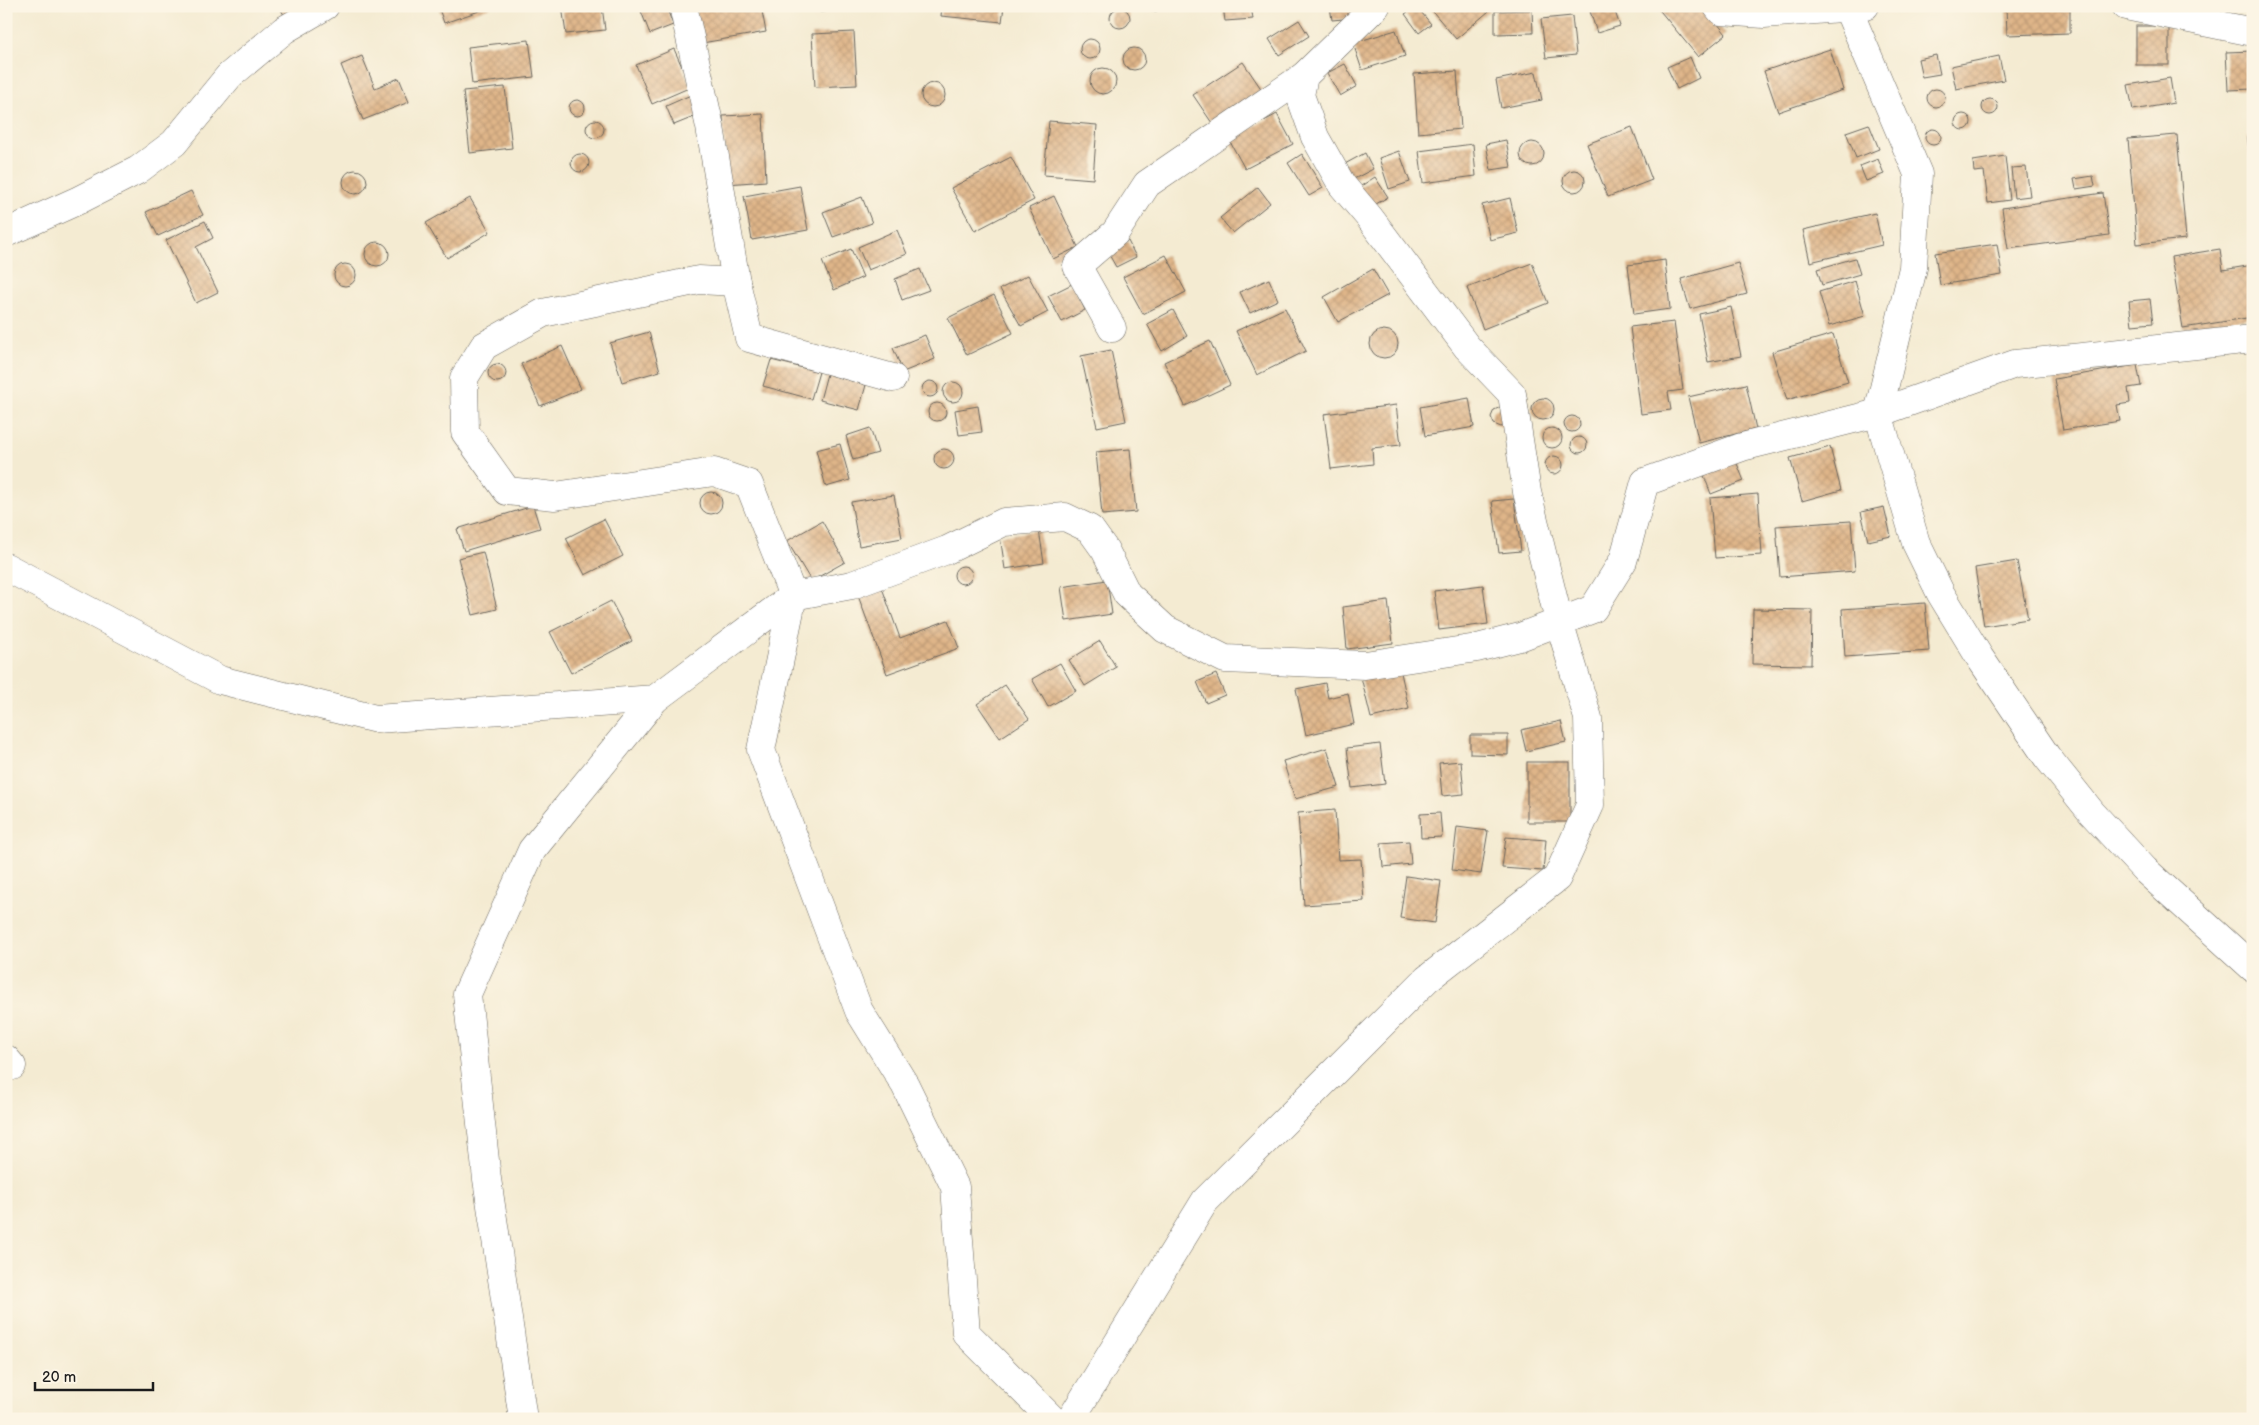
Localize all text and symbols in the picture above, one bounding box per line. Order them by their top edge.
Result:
scale bar [35,1360,152,1392]
text: 20 m [42,1368,76,1387]

